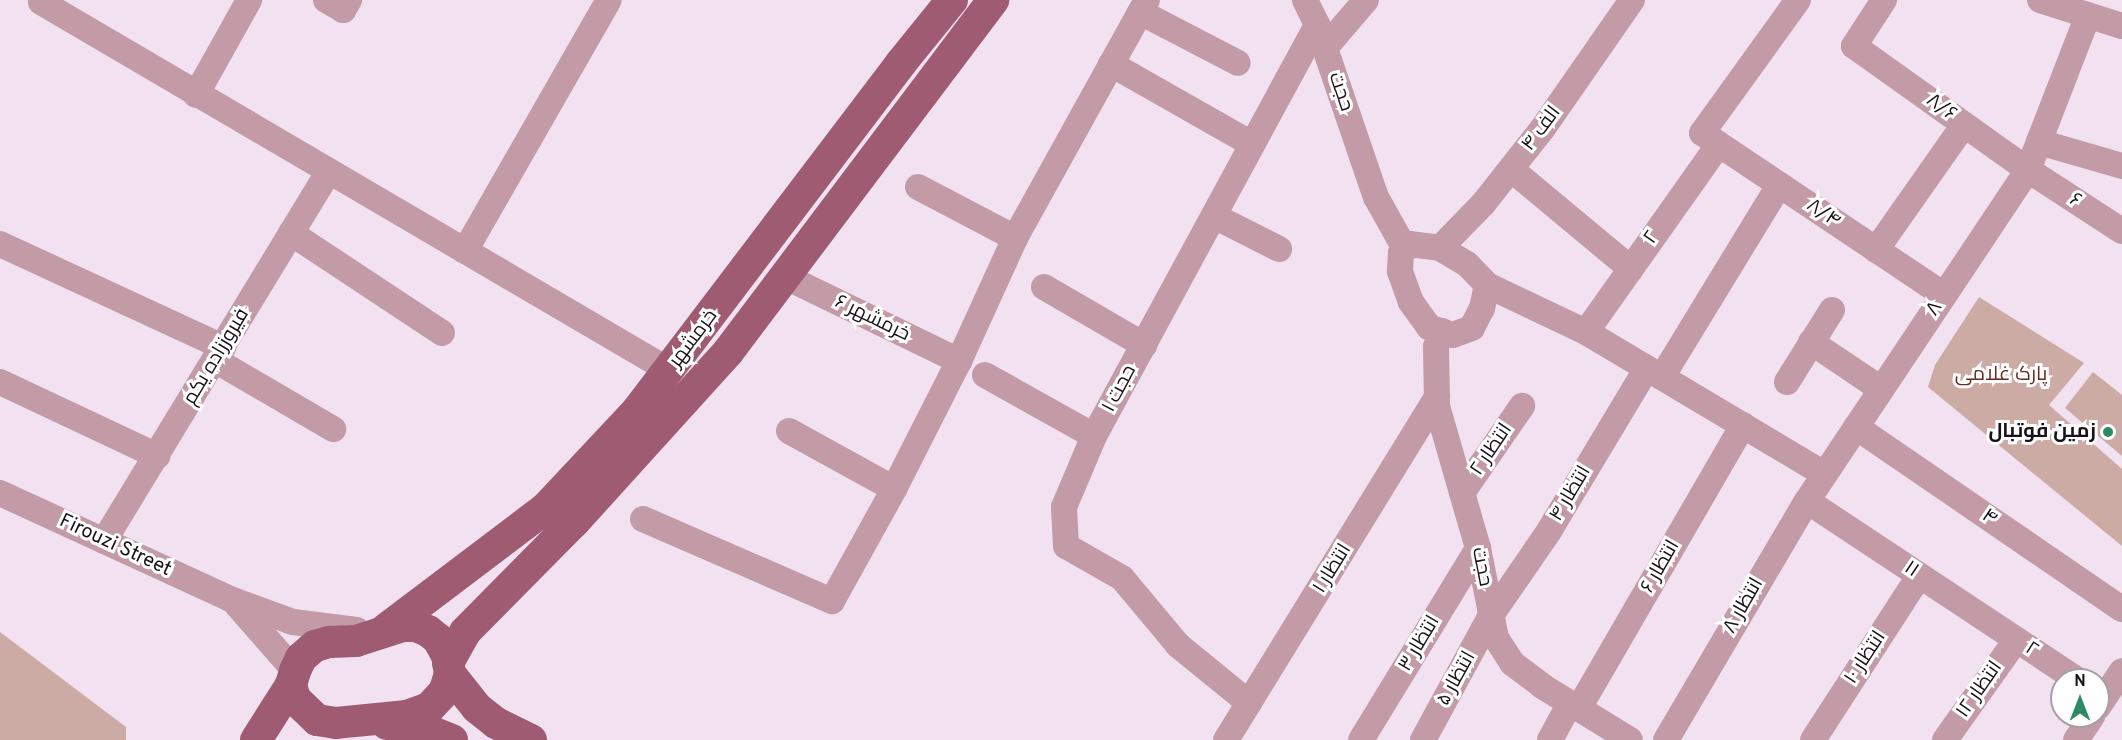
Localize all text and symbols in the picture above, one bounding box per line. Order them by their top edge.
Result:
street label: حجت [1322,69,1358,115]
street label: ۸/۶ [1921,89,1961,127]
street label: ۴ الف [1517,102,1567,156]
street label: ۶ [2064,188,2086,214]
street label: ۸/۴ [1802,194,1844,234]
street label: ۲ [1639,227,1665,249]
street label: خرمشهر ۶ [831,291,913,347]
street label: ۸ [1922,297,1948,321]
street label: فیروززاده یکم [179,304,255,410]
street label: خرمشهر [664,305,724,373]
street label: حجت ۱ [1098,361,1142,417]
park label: پارک غلامی [1955,363,2047,387]
street label: انتظار ۲ [1466,419,1518,481]
place label: زمین فوتبال [1988,420,2096,444]
marker: زمین فوتبال [2101,425,2115,439]
street label: انتظار ۴ [1545,462,1597,526]
street label: ۴ [1977,504,2001,532]
street label: Firouzi Street [55,510,175,582]
street label: انتظار ۶ [1636,536,1686,598]
street label: انتظار ۱ [1309,540,1357,598]
street label: حجت [1465,545,1497,589]
street label: ۱۱ [1899,557,1923,583]
street label: انتظار ۸ [1719,574,1769,638]
street label: انتظار ۳ [1394,612,1446,676]
street label: انتظار ۱۰ [1840,627,1892,689]
street label: ۲ [2020,637,2042,663]
street label: انتظار ۵ [1432,648,1482,710]
street label: انتظار ۱۲ [1952,657,2008,723]
north arrow [2050,668,2110,728]
text: N [2074,672,2086,692]

